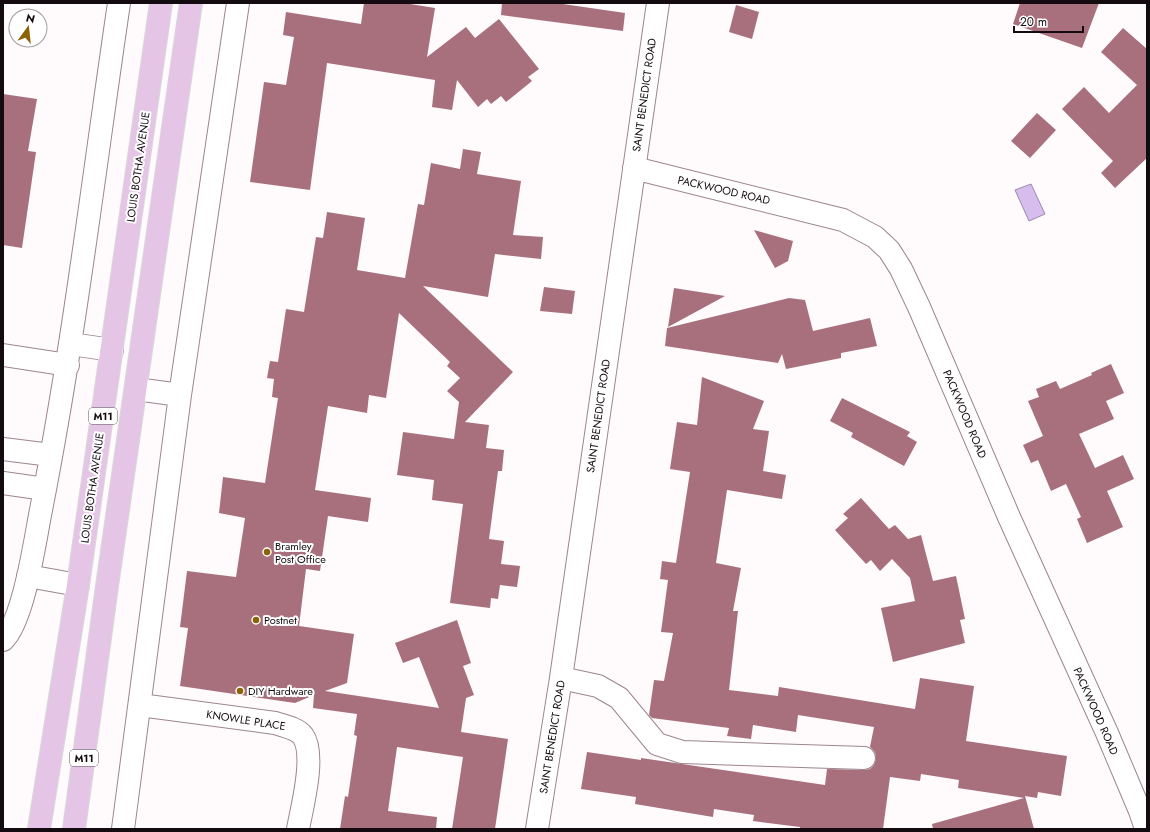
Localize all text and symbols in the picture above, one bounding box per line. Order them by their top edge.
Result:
north arrow [8,8,48,48]
scale bar [1014,8,1083,34]
text: N [24,9,37,27]
text: 20 m [1020,13,1047,31]
street label: SAINT BENEDICT ROAD [628,37,660,153]
street label: LOUIS BOTHA AVENUE [122,111,154,223]
street label: PACKWOOD ROAD [676,172,772,209]
street label: SAINT BENEDICT ROAD [582,358,614,474]
street label: PACKWOOD ROAD [939,367,991,461]
road number: M11 [89,408,117,424]
street label: LOUIS BOTHA AVENUE [76,432,108,544]
place label: Bramley Post Office [275,538,326,567]
marker: Bramley Post Office [262,547,272,557]
place label: Postnet [264,612,297,628]
marker: Postnet [251,615,261,625]
street label: PACKWOOD ROAD [1069,665,1123,758]
street label: SAINT BENEDICT ROAD [535,679,569,795]
place label: DIY Hardware [248,683,313,699]
marker: DIY Hardware [235,686,245,696]
street label: KNOWLE PLACE [205,706,287,734]
road number: M11 [70,750,98,766]

